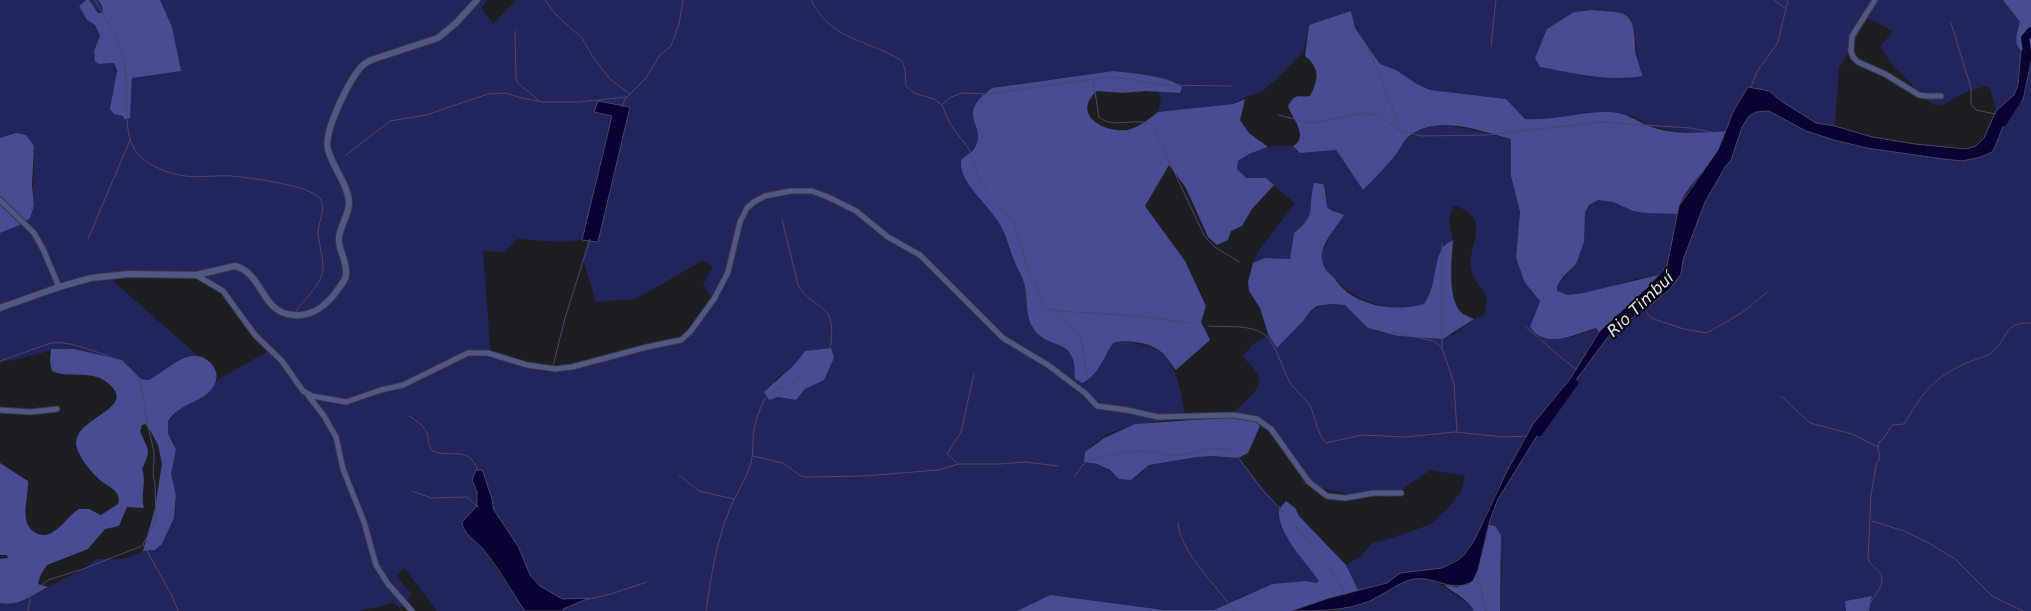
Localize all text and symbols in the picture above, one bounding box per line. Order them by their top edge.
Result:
water label: Rio Timbuí [1603,266,1679,341]

